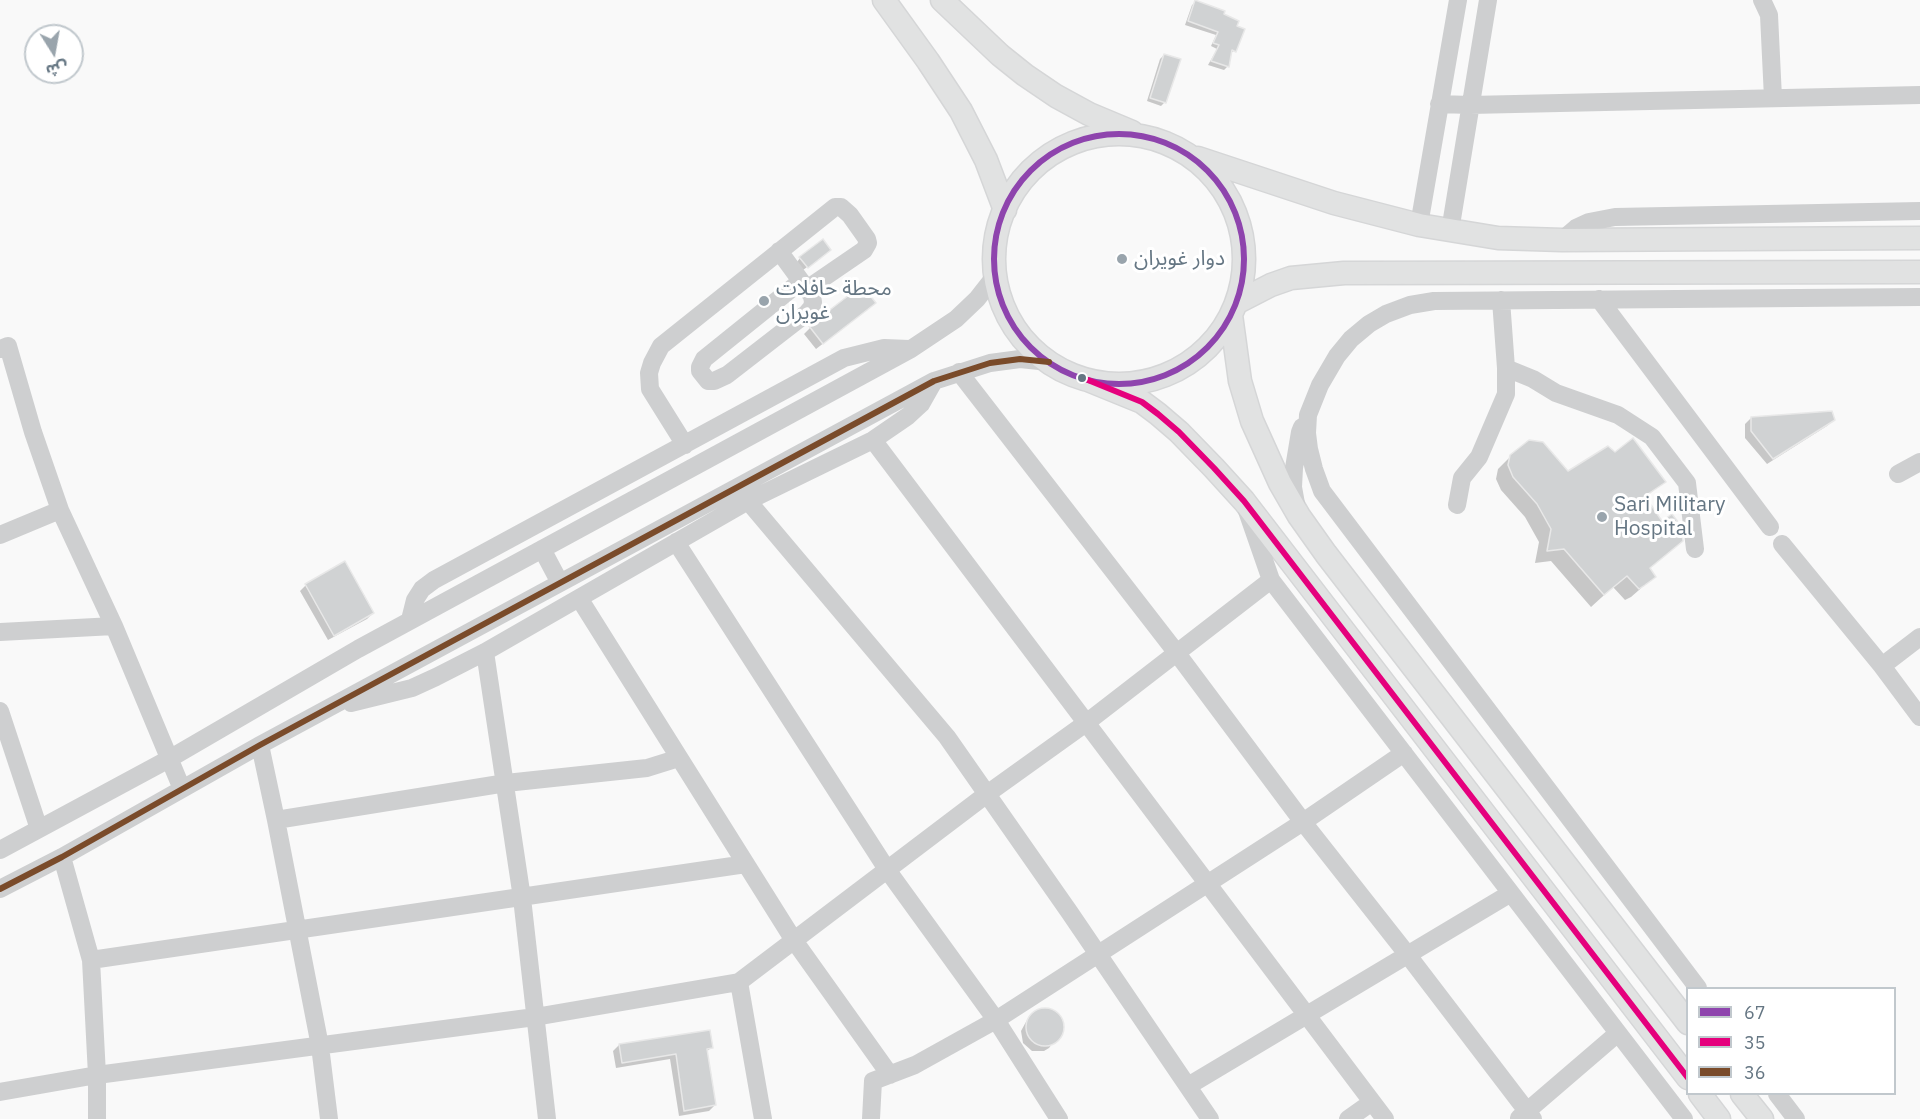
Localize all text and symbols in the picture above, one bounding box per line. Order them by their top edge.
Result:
north arrow [24,24,84,84]
text: ش [44,58,70,82]
place label: دوار غويران [1134,246,1225,272]
marker: دوار غويران [1115,252,1129,266]
place label: محطة حافلات غويران [776,276,892,326]
marker: محطة حافلات غويران [757,294,771,308]
unlabelled marker [1076,372,1088,384]
place label: Sari Military Hospital [1614,492,1726,542]
marker: Sari Military Hospital [1595,510,1609,524]
legend [1686,987,1896,1095]
text: 67 [1744,1001,1766,1024]
text: 35 [1744,1031,1766,1054]
text: 36 [1744,1061,1766,1084]

